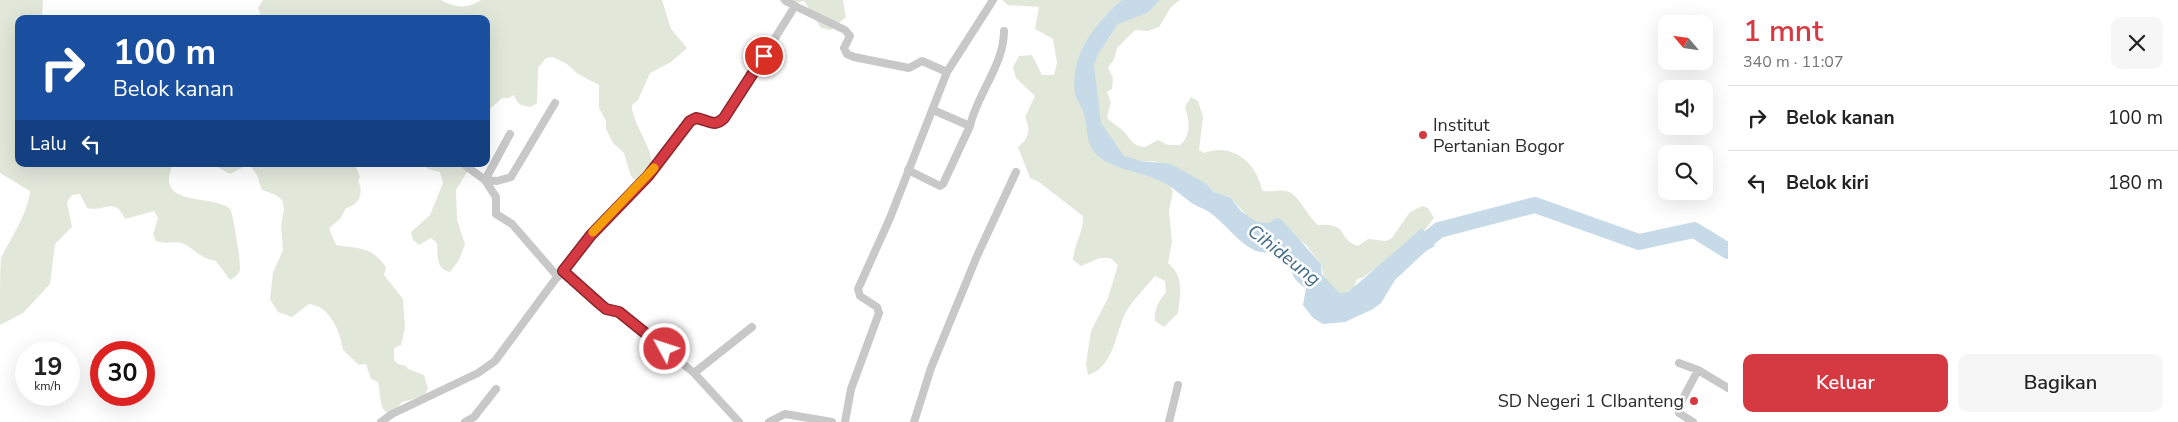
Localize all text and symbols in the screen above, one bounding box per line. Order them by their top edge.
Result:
text: 1 mnt [1743,11,1823,52]
north arrow [1658,15,1712,70]
map controls [1658,15,1713,200]
button: close [2111,17,2163,69]
text: 100 m [113,29,216,76]
icon: right [30,35,95,100]
pin [743,35,785,77]
icon: arrive [750,42,778,70]
text: 340 m · 11:07 [1743,51,1844,73]
text: Belok kanan [113,74,234,104]
button: sound [1658,80,1713,135]
icon: right [1743,104,1771,132]
text: Belok kanan [1786,105,1895,131]
text: 100 m [2108,105,2163,131]
place label: Institut Pertanian Bogor [1433,113,1565,158]
marker: Institut Pertanian Bogor [1417,129,1429,141]
icon: left [77,130,105,158]
text: Lalu [30,131,67,157]
button: search [1658,145,1713,200]
icon: left [1743,169,1771,197]
text: Belok kiri [1786,170,1869,196]
text: 180 m [2108,170,2163,196]
water label: Cihideung [1242,218,1326,292]
position arrow [638,322,690,374]
speed limit sign: 30 [90,341,155,406]
text: 19 [32,350,63,384]
button: Keluar [1743,354,1948,412]
button: Bagikan [1958,354,2163,412]
text: km/h [34,378,61,394]
place label: SD Negeri 1 CIbanteng [1498,389,1684,413]
marker: SD Negeri 1 CIbanteng [1688,395,1700,407]

